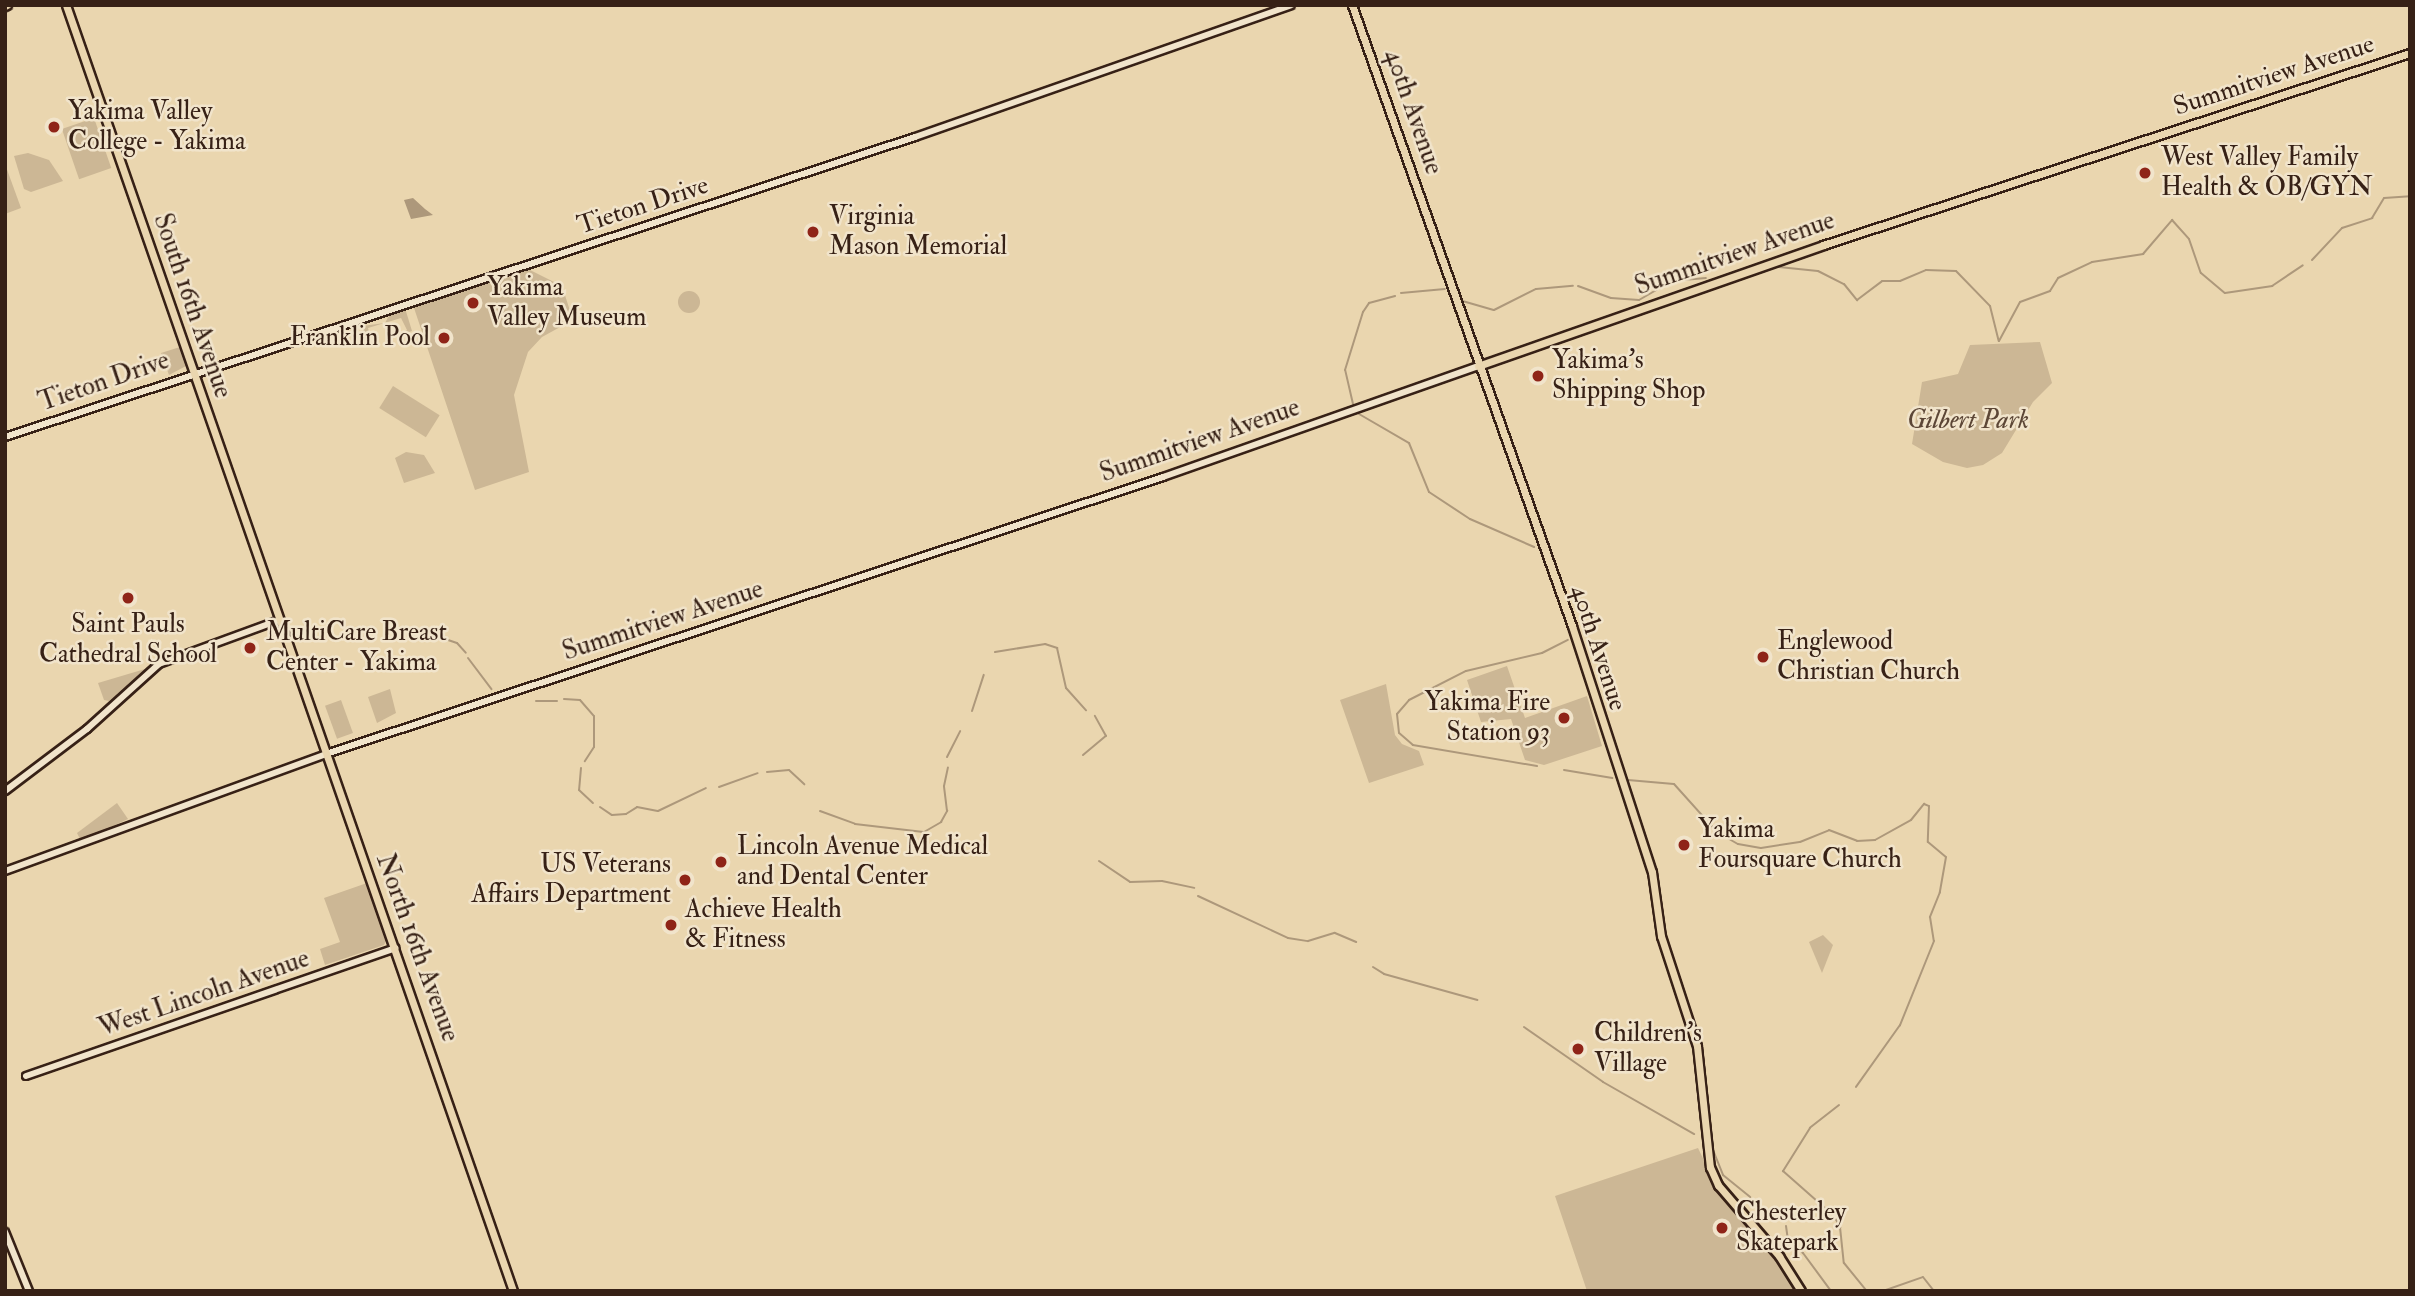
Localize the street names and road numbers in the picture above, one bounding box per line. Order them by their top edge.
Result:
street label: Summitview Avenue [2170,29,2378,123]
street label: 40th Avenue [1377,45,1449,179]
street label: Tieton Drive [574,170,712,242]
street label: Summitview Avenue [1631,205,1839,303]
street label: South 16th Avenue [146,210,238,402]
street label: Tieton Drive [35,345,173,419]
street label: Summitview Avenue [1096,392,1304,490]
street label: Summitview Avenue [559,574,767,668]
street label: 40th Avenue [1563,581,1633,715]
street label: North 16th Avenue [369,850,465,1046]
street label: West Lincoln Avenue [95,943,313,1045]

